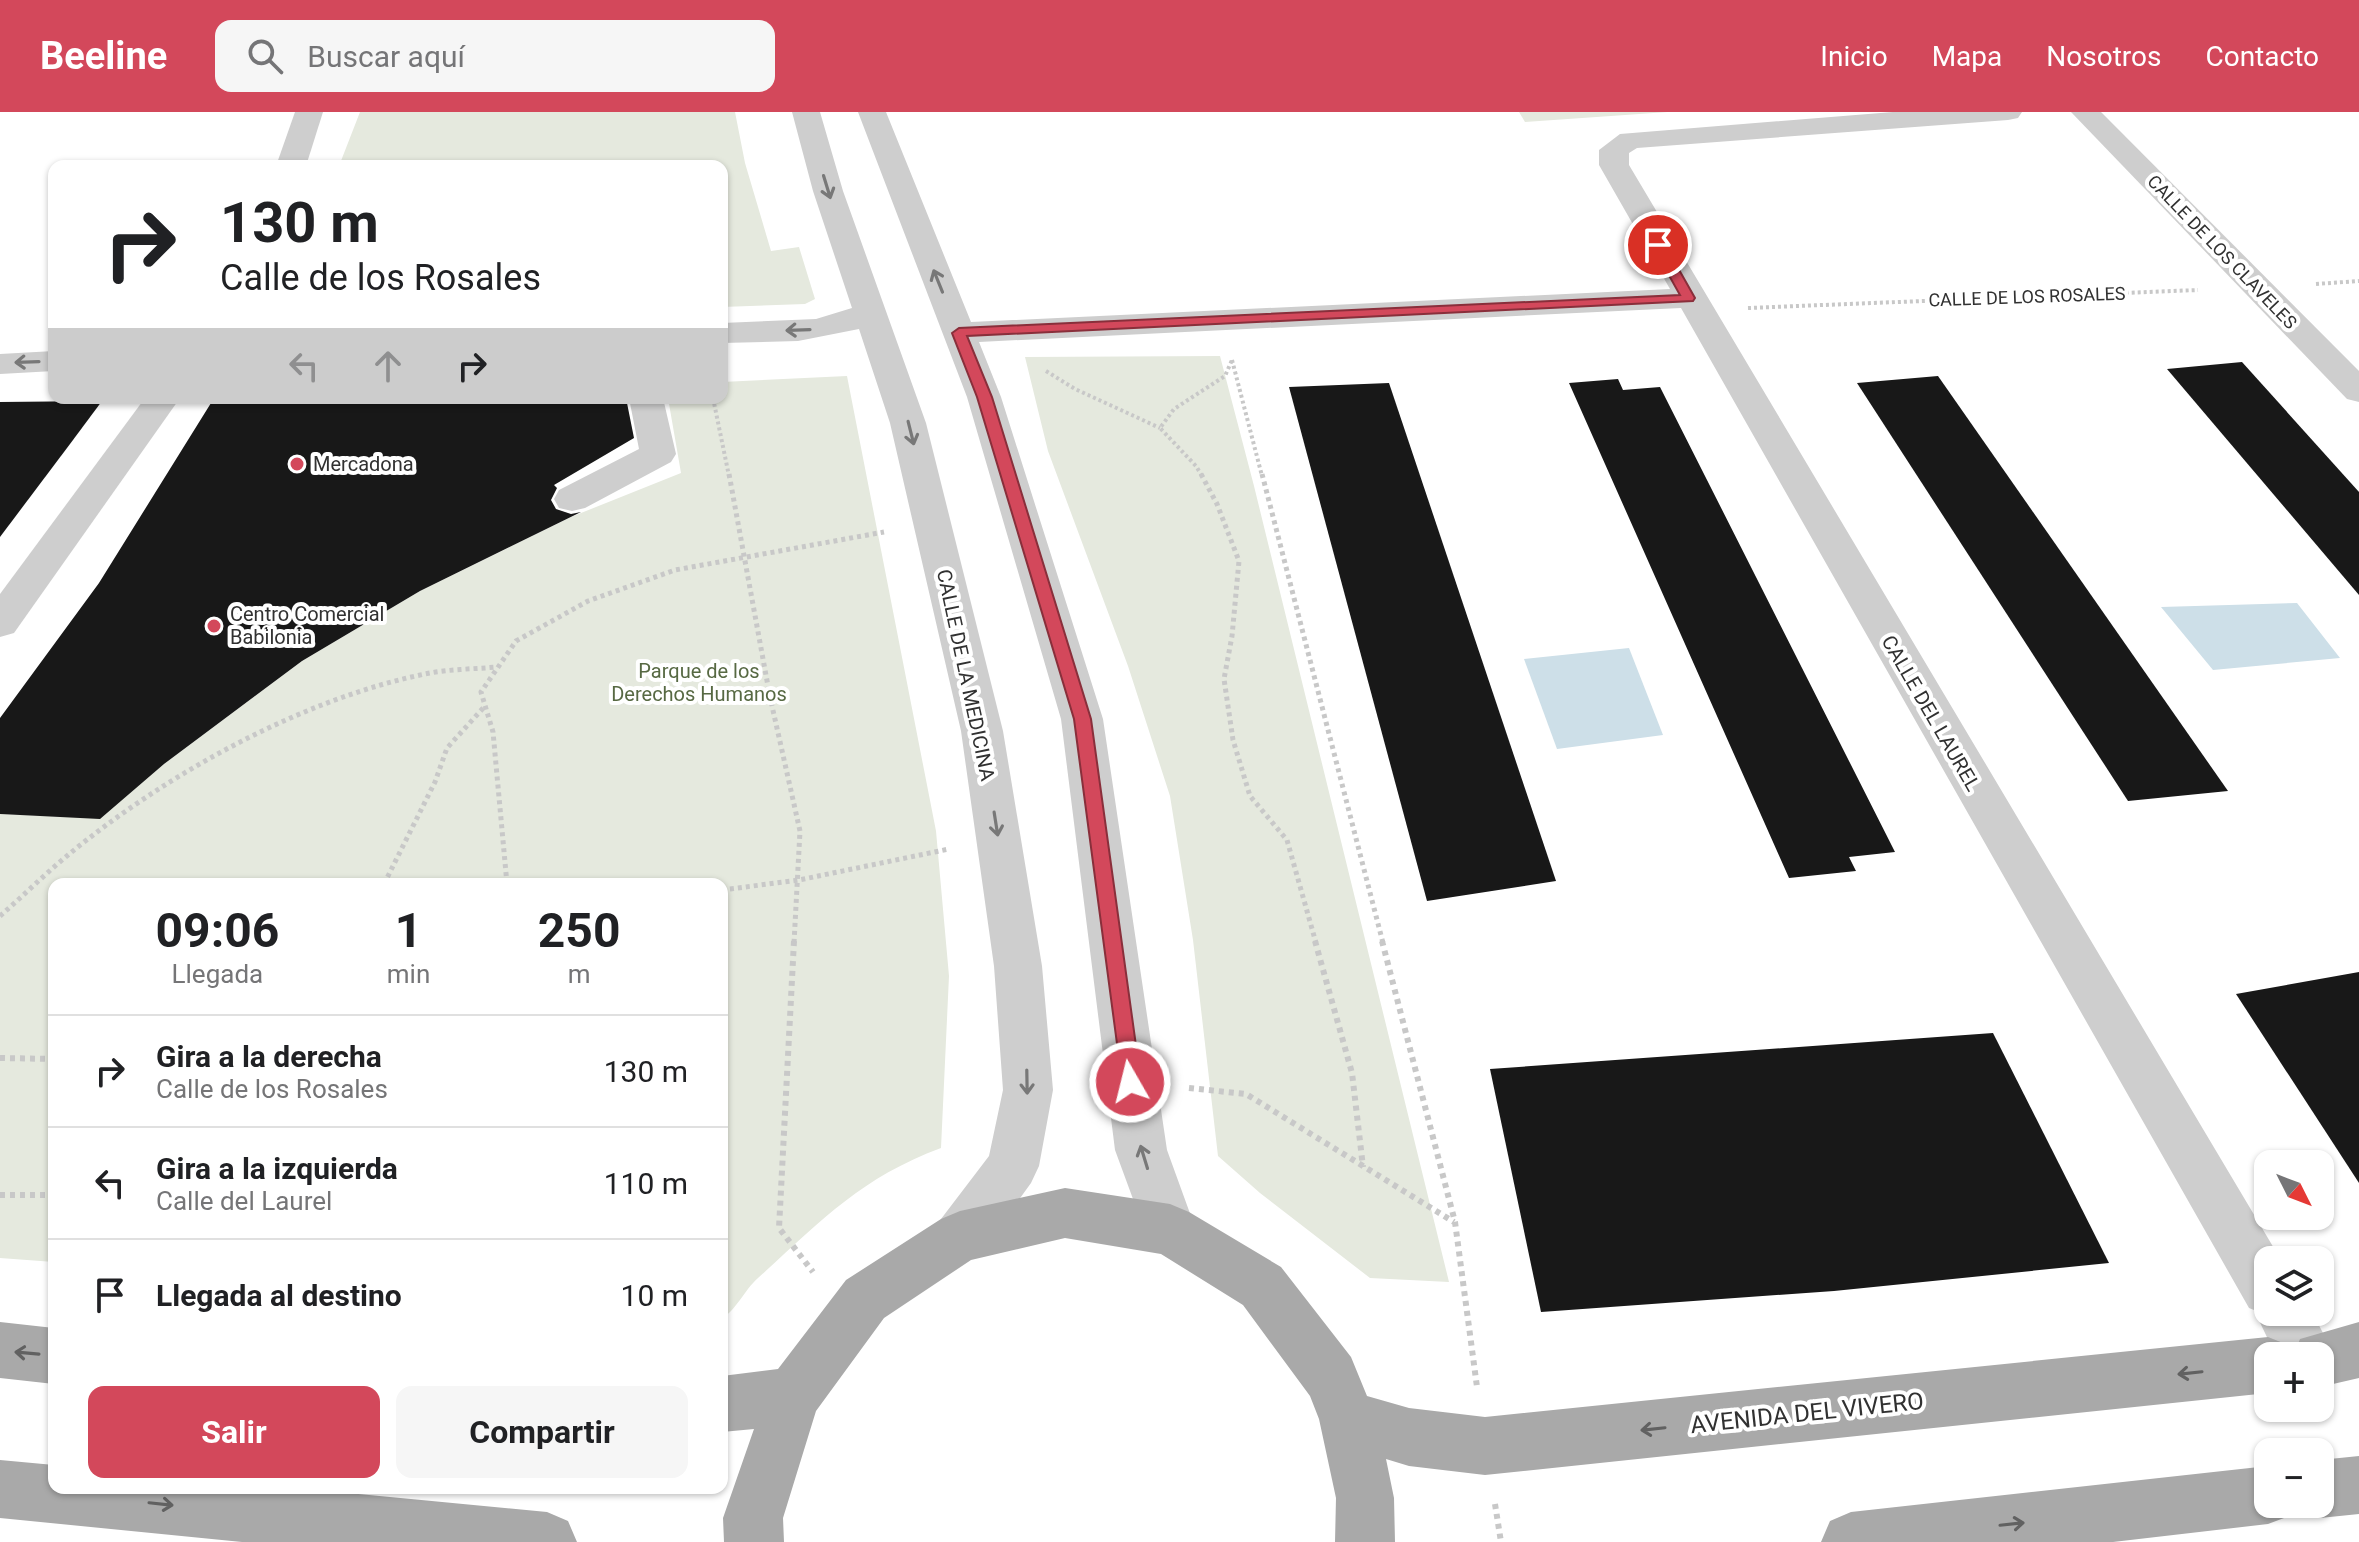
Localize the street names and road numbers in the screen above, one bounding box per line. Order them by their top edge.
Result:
street label: CALLE DE LOS CLAVELES [2143,170,2302,333]
street label: CALLE DE LOS ROSALES [1928,283,2126,310]
street label: CALLE DE LA MEDICINA [932,567,1000,783]
street label: CALLE DEL LAUREL [1877,631,1985,795]
street label: AVENIDA DEL VIVERO [1689,1387,1925,1439]

